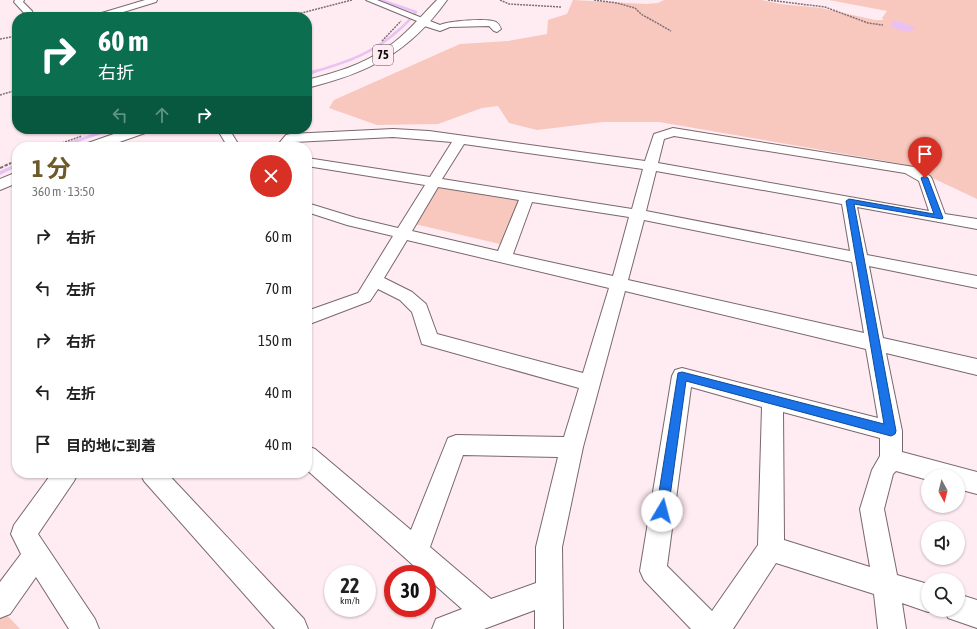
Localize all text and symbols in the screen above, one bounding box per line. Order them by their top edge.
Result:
text: 60 m [98,25,148,57]
icon: right [32,28,84,80]
road number: 75 [373,45,393,65]
text: 右折 [98,62,134,83]
icon: left [109,104,131,126]
icon: ahead [151,104,173,126]
icon: right [193,104,215,126]
pin [908,137,942,178]
icon: arrive [914,143,936,165]
text: 1 分 [32,155,71,182]
button: close [250,155,292,197]
text: 360 m · 13:50 [32,184,95,199]
icon: right [32,225,54,247]
text: 60 m [265,228,292,245]
text: 右折 [66,229,96,246]
icon: left [32,277,54,299]
text: 70 m [265,280,292,297]
text: 左折 [66,281,96,298]
icon: right [32,329,54,351]
text: 150 m [258,332,292,349]
text: 右折 [66,333,96,350]
icon: left [32,381,54,403]
text: 40 m [265,384,292,401]
text: 左折 [66,385,96,402]
icon: arrive [32,433,54,455]
text: 40 m [265,436,292,453]
text: 目的地に到着 [66,437,156,454]
north arrow [921,469,965,513]
map controls [921,469,965,617]
position arrow [641,490,683,532]
button: sound [921,521,965,565]
speed limit sign: 30 [384,565,436,617]
button: search [921,573,965,617]
text: 22 [341,574,359,597]
text: km/h [340,595,360,606]

